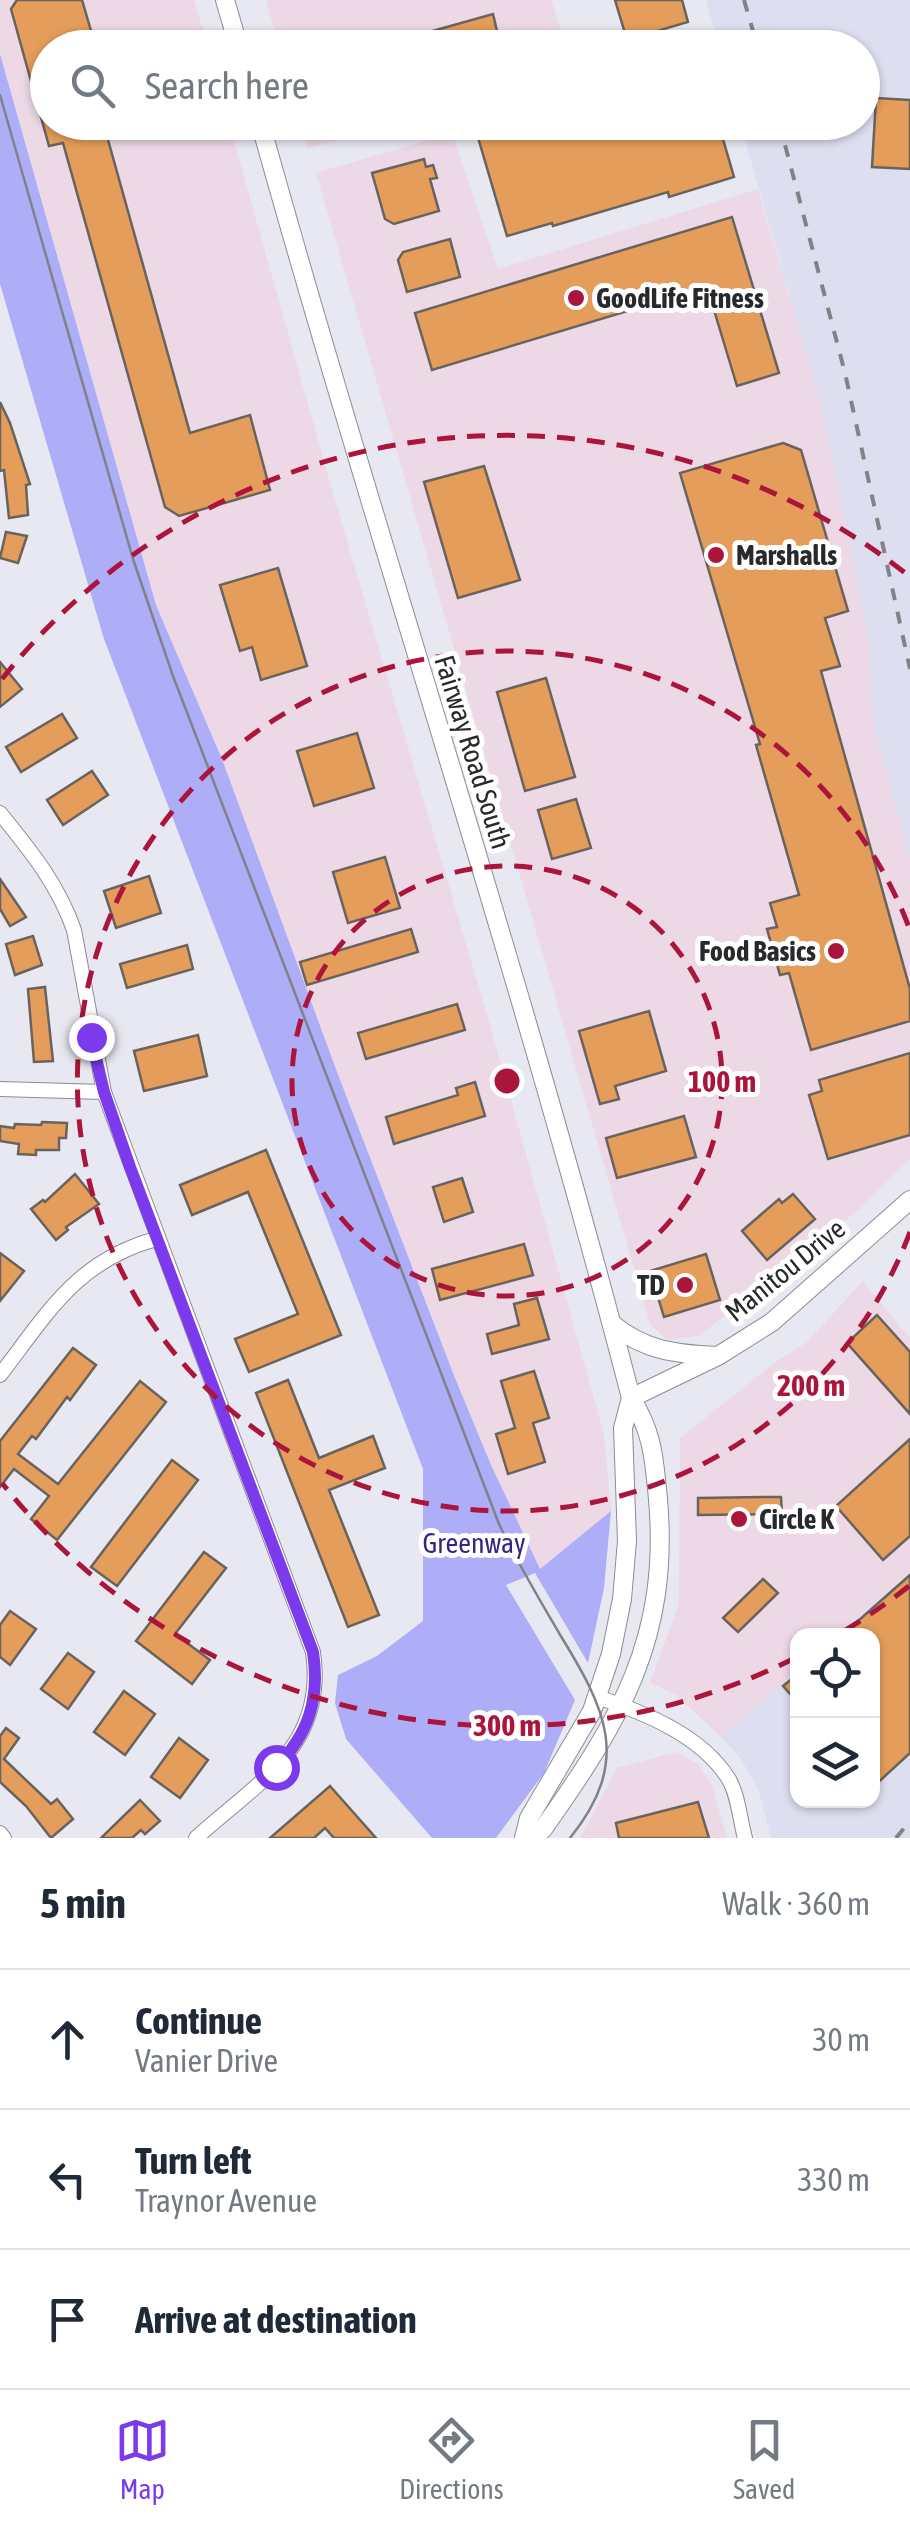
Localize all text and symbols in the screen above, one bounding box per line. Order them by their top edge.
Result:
search box [30,30,880,140]
icon: search [65,58,120,113]
text: Search here [145,64,309,107]
place label: GoodLife Fitness [596,282,764,314]
marker: GoodLife Fitness [565,287,587,309]
place label: Marshalls [736,539,837,571]
marker: Marshalls [705,544,727,566]
street label: Fairway Road South [428,651,518,853]
place label: Food Basics [699,935,816,967]
marker: Food Basics [825,940,847,962]
route end [69,1015,115,1061]
centre of rings [489,1063,525,1099]
text: 100 m [688,1064,756,1098]
street label: Manitou Drive [719,1212,851,1328]
place label: TD [637,1269,665,1301]
marker: TD [674,1274,696,1296]
text: 200 m [777,1368,845,1402]
place label: Circle K [759,1503,834,1535]
marker: Circle K [728,1508,750,1530]
park label: Greenway [423,1527,525,1559]
map controls [790,1628,880,1808]
button: locate [790,1628,880,1718]
text: 300 m [473,1708,541,1742]
button: layers [790,1718,880,1808]
route start [254,1745,300,1791]
text: 5 min [40,1879,126,1927]
text: Walk · 360 m [722,1885,870,1922]
text: Continue [135,1999,262,2042]
icon: ahead [40,2012,95,2067]
text: 30 m [812,2021,870,2058]
text: Vanier Drive [135,2042,278,2079]
text: Turn left [135,2139,251,2182]
icon: left [40,2152,95,2207]
text: 330 m [797,2161,870,2198]
text: Traynor Avenue [135,2182,317,2219]
icon: arrive [40,2292,95,2347]
text: Arrive at destination [135,2298,417,2341]
tab: Map [115,2413,170,2505]
tab: Directions [399,2413,504,2505]
tab: Saved [733,2413,795,2505]

